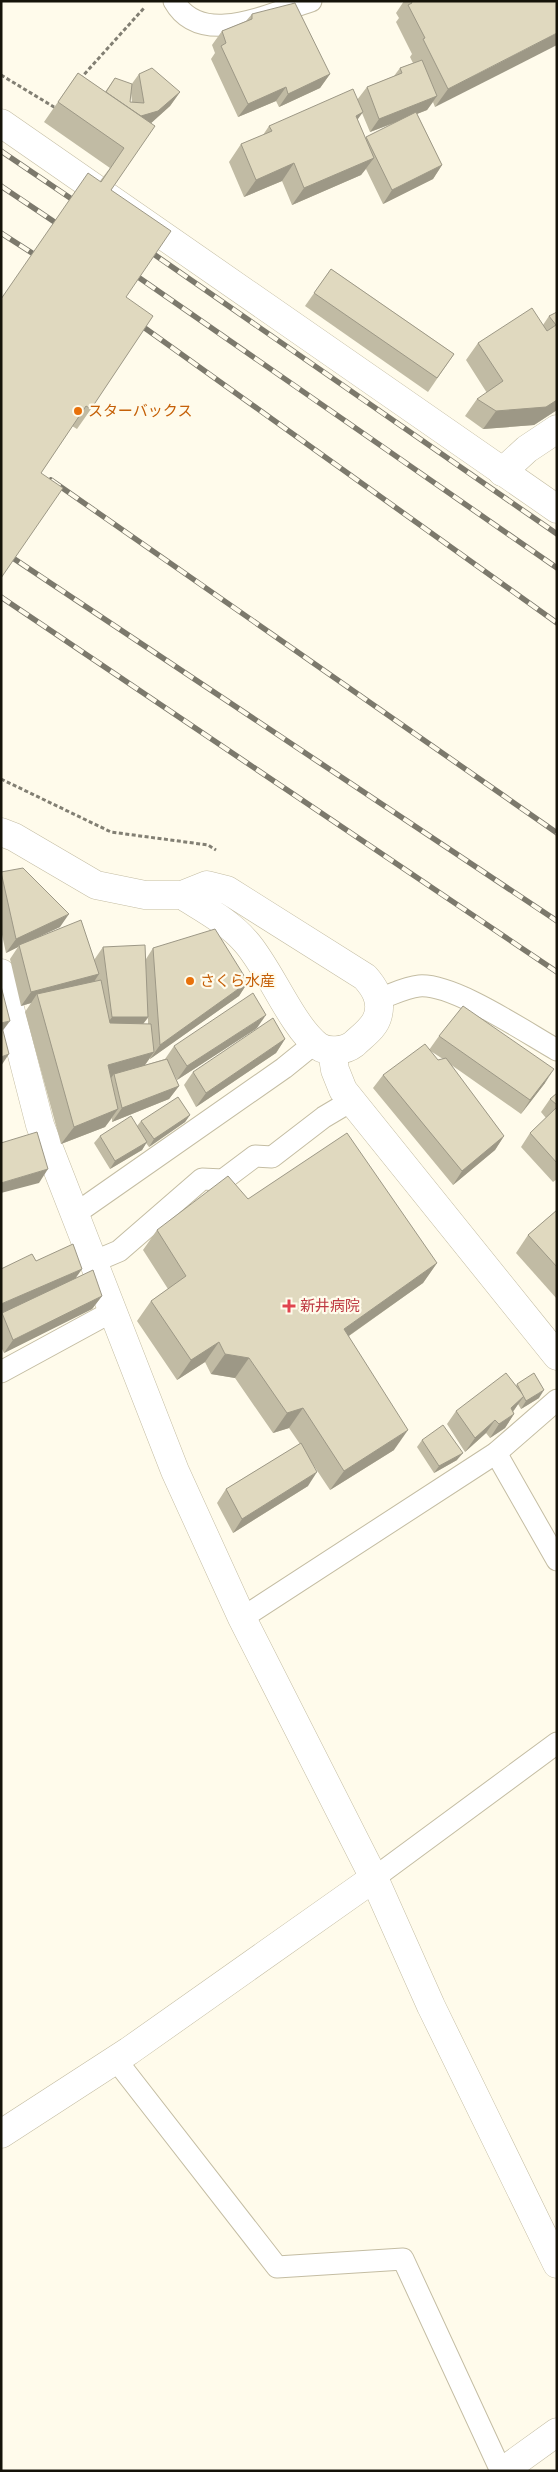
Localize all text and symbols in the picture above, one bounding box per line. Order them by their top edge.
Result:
place label: スターバックス [88,400,192,421]
marker: スターバックス [72,405,84,417]
place label: さくら水産 [200,970,275,991]
marker: さくら水産 [184,975,196,987]
place label: 新井病院 [300,1295,360,1316]
marker: 新井病院 [282,1299,296,1313]

